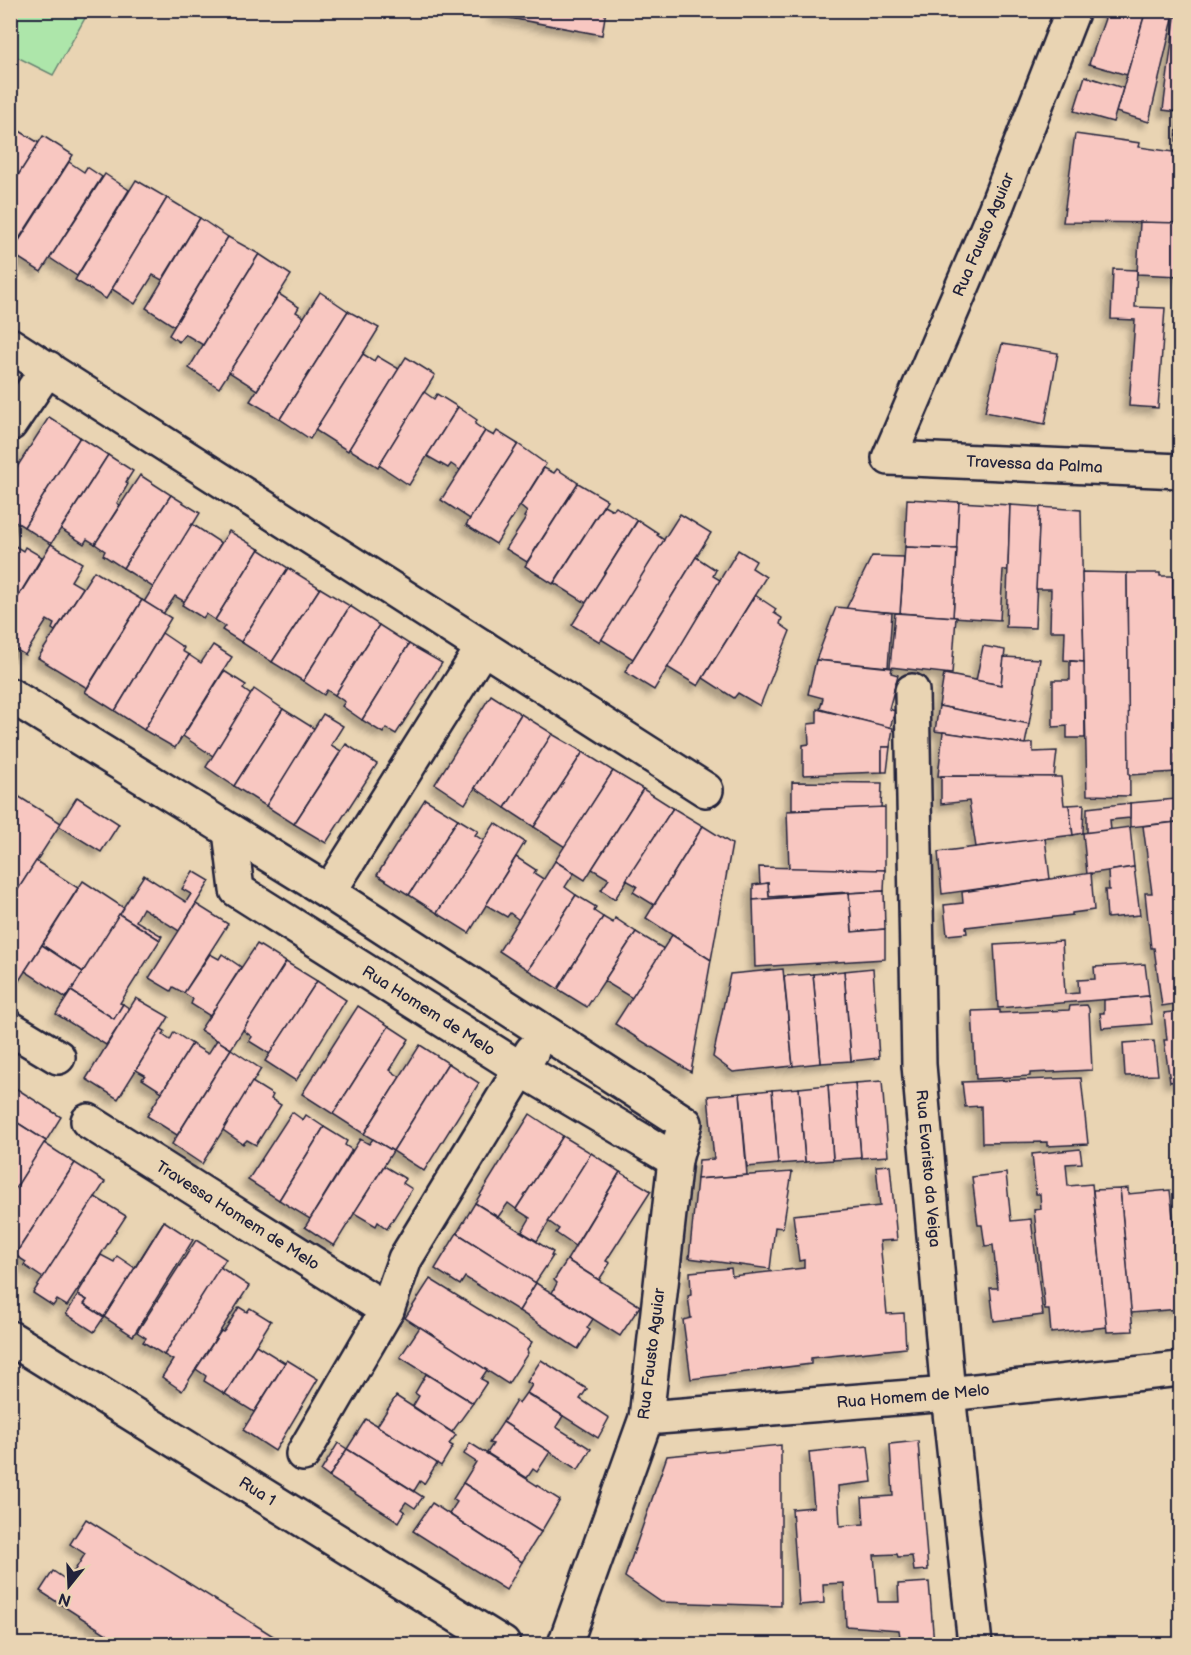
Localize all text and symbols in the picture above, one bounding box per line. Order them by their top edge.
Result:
street label: Rua Fausto Aguiar [949,170,1019,300]
street label: Travessa da Palma [966,452,1103,477]
street label: Rua Homem de Melo [359,962,499,1060]
street label: Rua Evaristo da Veiga [912,1089,945,1248]
street label: Travessa Homem de Melo [152,1157,323,1274]
street label: Rua Fausto Aguiar [634,1287,670,1421]
street label: Rua Homem de Melo [836,1380,991,1412]
street label: Rua 1 [235,1473,279,1510]
north arrow [39,1556,99,1616]
text: N [56,1588,73,1610]

